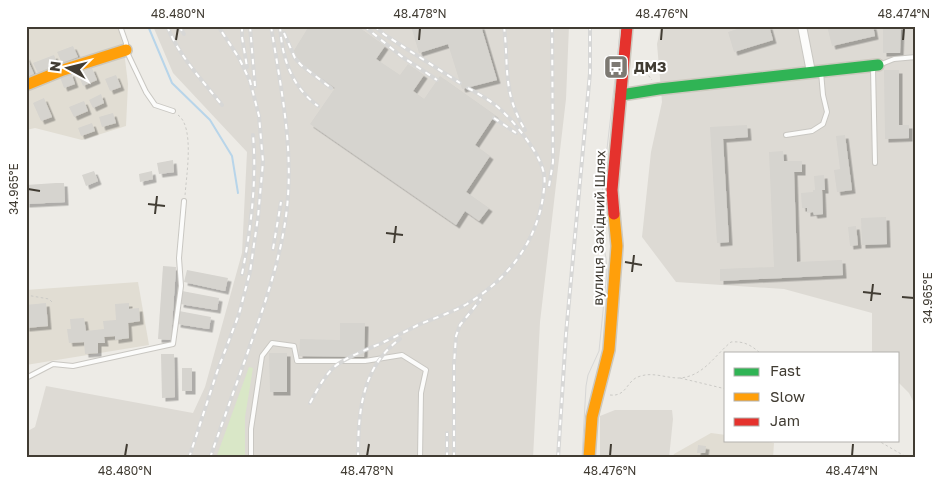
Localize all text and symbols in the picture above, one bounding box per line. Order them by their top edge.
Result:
text: 48.480°N [151,6,205,21]
text: 48.478°N [393,6,447,21]
text: 48.476°N [636,6,688,21]
text: 48.474°N [878,6,930,21]
north arrow [42,42,92,92]
bus stop icon: ДМЗ [603,54,629,80]
place label: ДМЗ [634,58,666,75]
text: N [46,60,64,73]
street label: вулиця Західний Шлях [589,150,608,306]
text: 34.965°E [6,163,21,215]
text: 34.965°E [920,272,935,324]
legend [724,352,900,442]
text: Fast [770,361,801,379]
text: Slow [770,387,805,405]
text: Jam [770,411,800,429]
text: 48.480°N [98,463,152,478]
text: 48.478°N [340,463,394,478]
text: 48.476°N [584,463,636,478]
text: 48.474°N [826,463,878,478]

